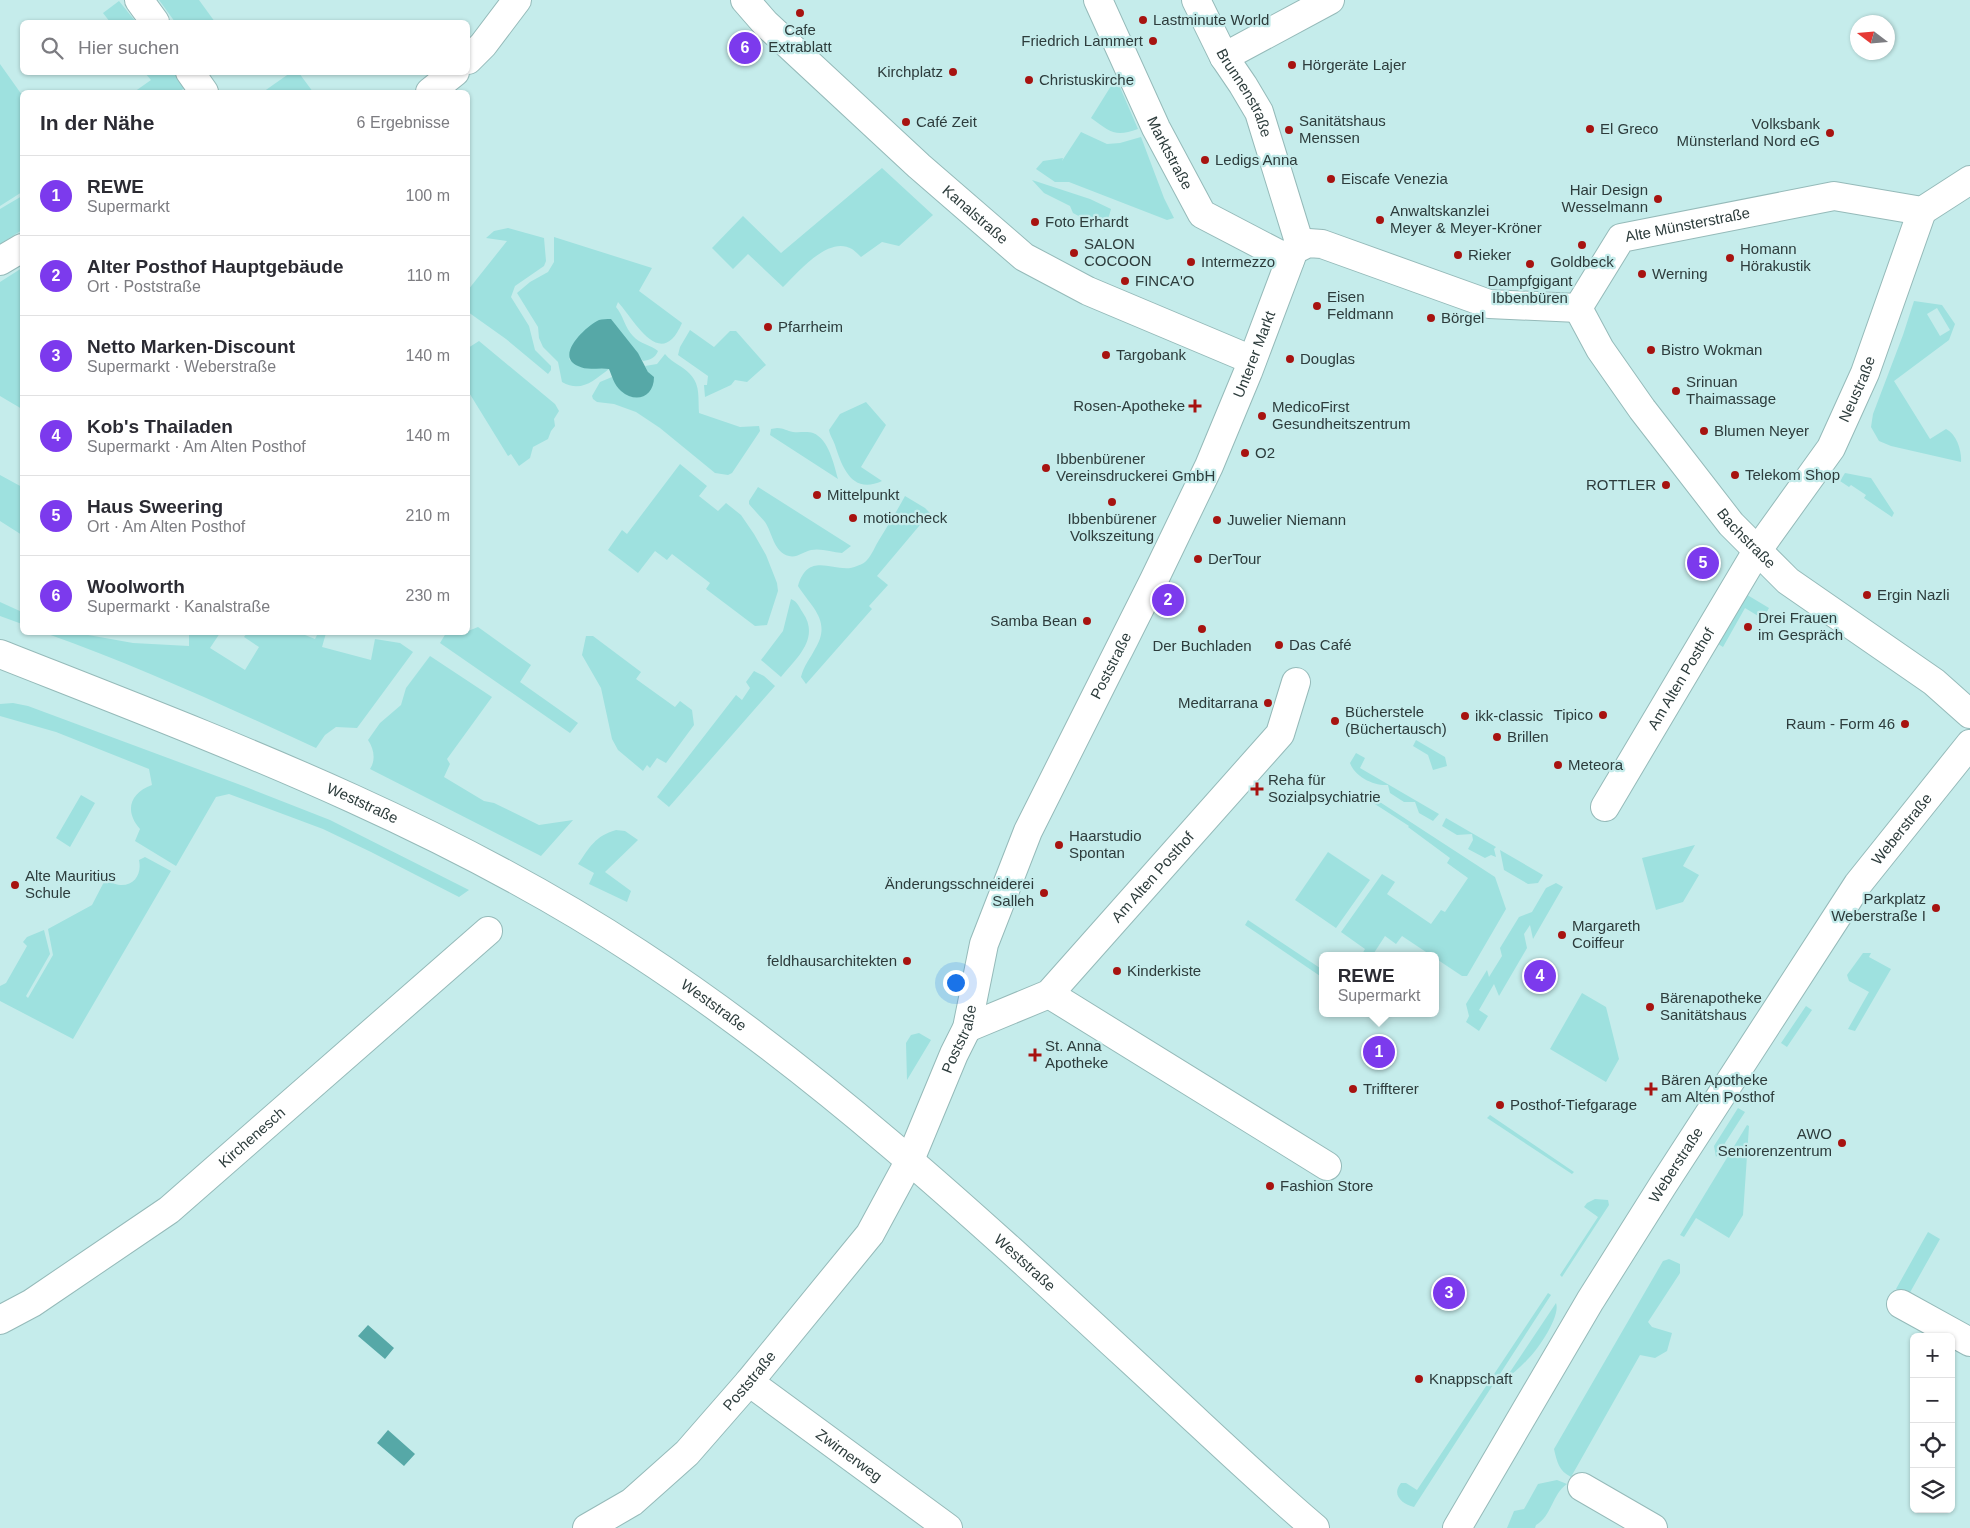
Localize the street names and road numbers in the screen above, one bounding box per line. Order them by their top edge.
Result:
street label: Brunnenstraße [1213,46,1275,139]
street label: Marktstraße [1144,114,1196,192]
street label: Kanalstraße [939,181,1012,247]
street label: Alte Münsterstraße [1624,204,1751,245]
street label: Unterer Markt [1229,308,1279,400]
street label: Neustraße [1835,354,1878,425]
street label: Bachstraße [1714,505,1779,572]
street label: Am Alten Posthof [1644,624,1718,732]
street label: Poststraße [1087,629,1134,702]
street label: Weststraße [324,779,401,826]
street label: Weberstraße [1868,790,1935,868]
street label: Am Alten Posthof [1108,828,1198,926]
street label: Weststraße [678,976,750,1034]
street label: Poststraße [938,1003,979,1076]
street label: Kirchenesch [215,1104,288,1171]
street label: Weberstraße [1645,1124,1706,1206]
street label: Weststraße [991,1230,1059,1294]
street label: Poststraße [719,1347,779,1414]
street label: Zwirnerweg [813,1425,886,1485]

